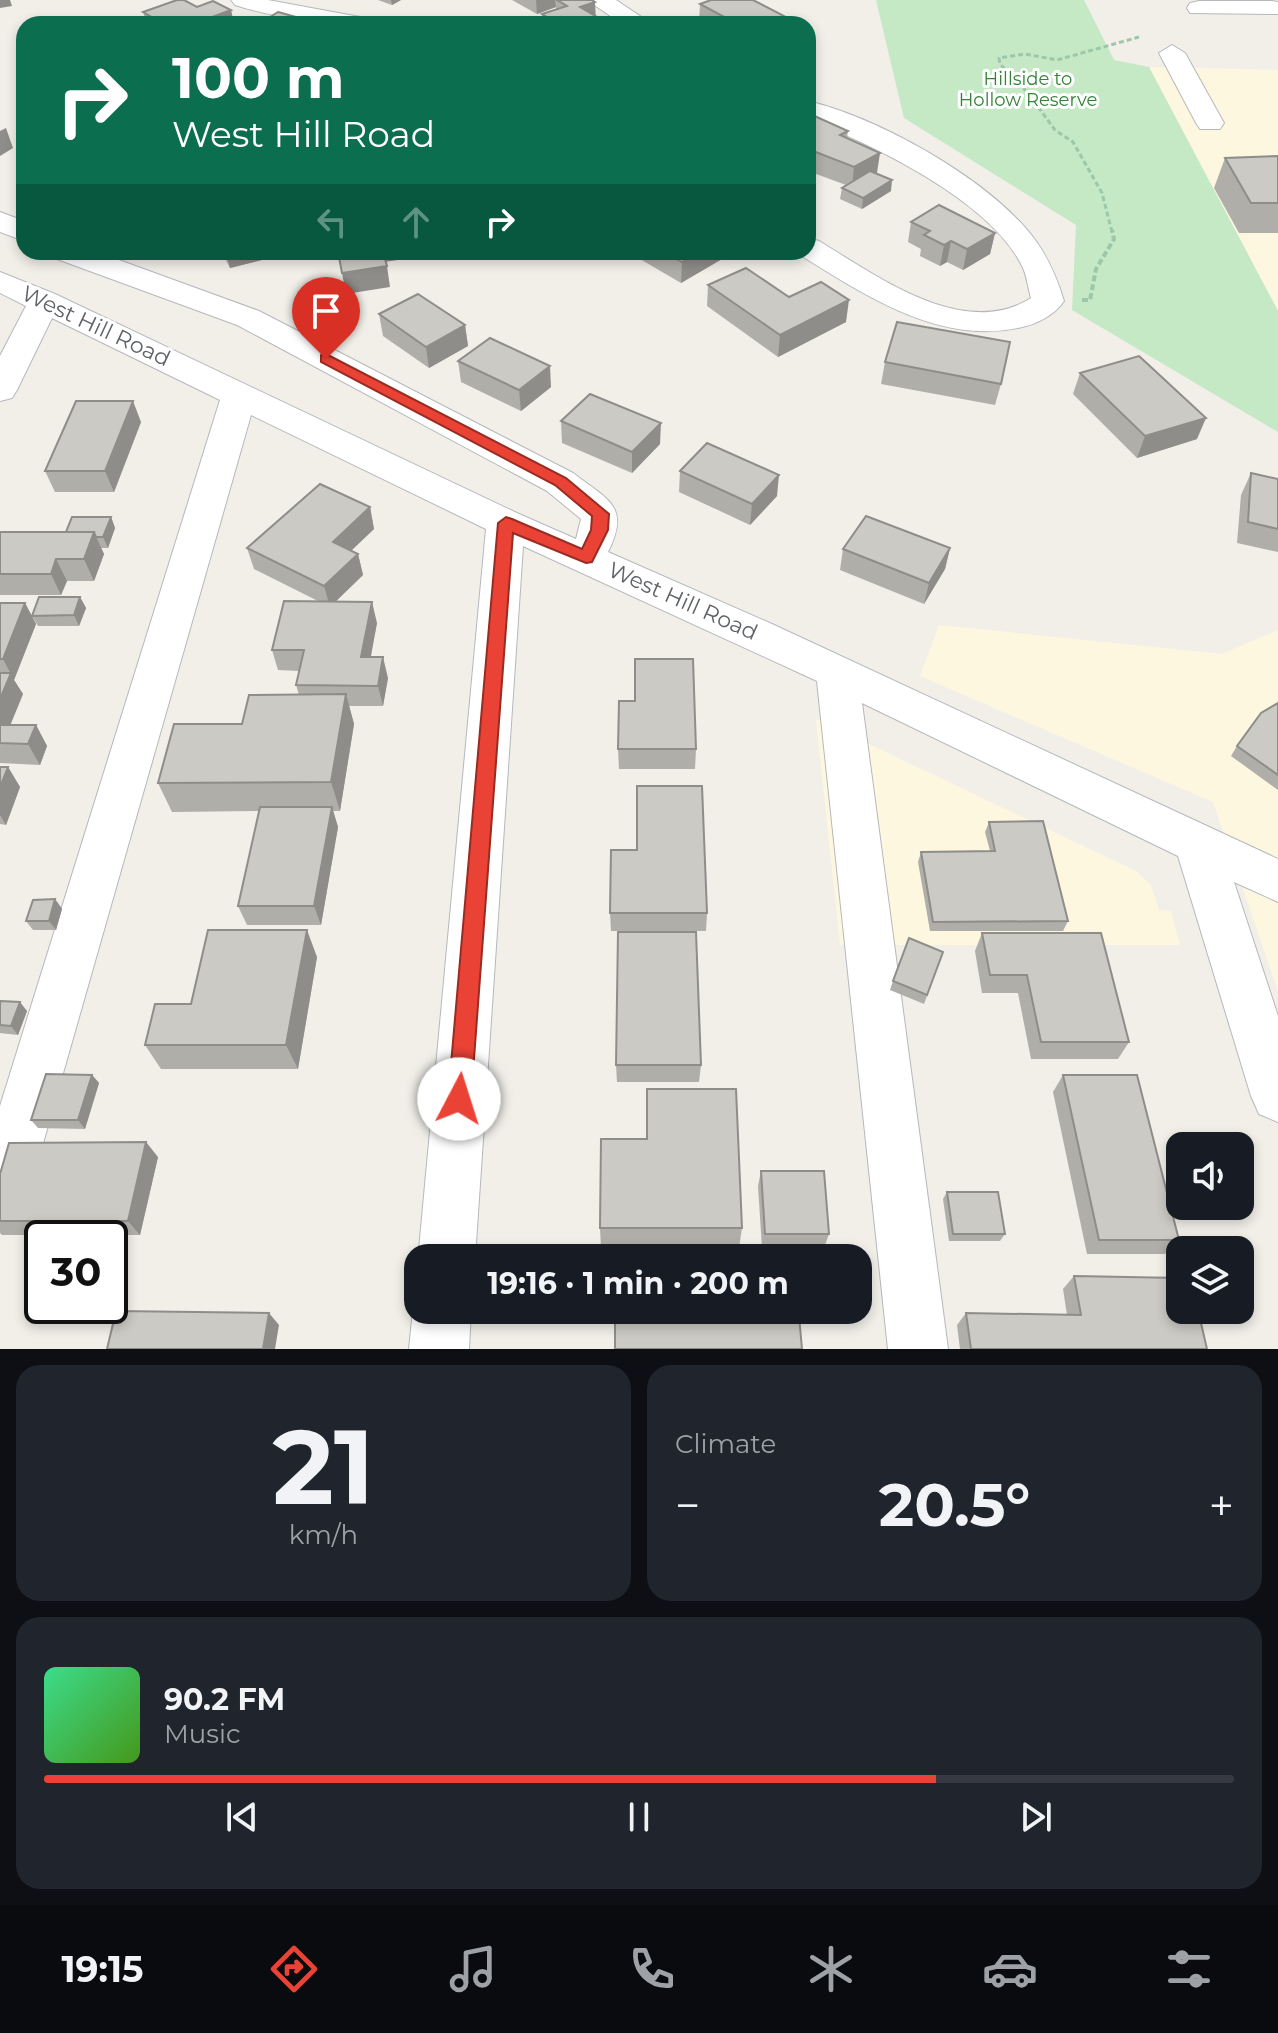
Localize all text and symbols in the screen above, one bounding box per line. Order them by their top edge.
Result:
text: 100 m [172,44,345,112]
icon: right [40,48,144,152]
park label: Hillside to Hollow Reserve [959,68,1097,111]
text: West Hill Road [172,112,435,156]
icon: left [310,200,354,244]
icon: ahead [394,200,438,244]
icon: right [478,200,522,244]
pin [292,277,360,359]
street label: West Hill Road [17,280,175,372]
icon: arrive [304,289,348,333]
street label: West Hill Road [604,556,762,646]
position arrow [417,1057,501,1141]
map controls [1166,1132,1254,1324]
button: sound [1166,1132,1254,1220]
speed limit sign: 30 [24,1220,128,1324]
button: layers [1166,1236,1254,1324]
text: 19:16 · 1 min · 200 m [487,1265,789,1302]
text: 21 [272,1403,375,1530]
text: Climate [675,1428,776,1460]
text: 20.5° [879,1468,1030,1541]
text: − [675,1478,700,1532]
text: + [1209,1478,1234,1532]
text: km/h [289,1519,358,1551]
text: 90.2 FM [164,1681,285,1718]
text: Music [164,1718,241,1750]
icon: previous [220,1795,264,1839]
icon: pause [617,1795,661,1839]
icon: next [1014,1795,1058,1839]
icon: directions [266,1941,322,1997]
icon: music [445,1941,501,1997]
icon: phone [624,1941,680,1997]
icon: climate [803,1941,859,1997]
icon: car [982,1941,1038,1997]
icon: filters [1161,1941,1217,1997]
text: 19:15 [61,1947,143,1991]

